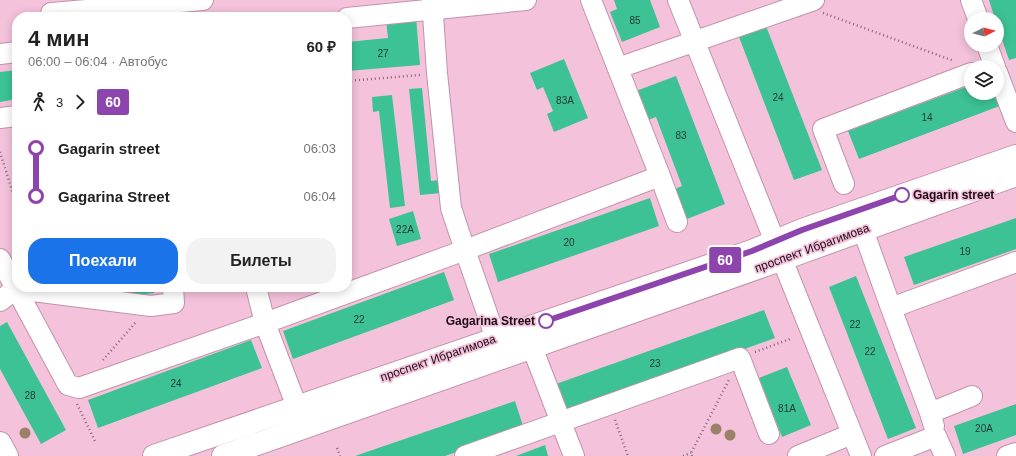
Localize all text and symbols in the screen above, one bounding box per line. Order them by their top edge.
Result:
north arrow [964,12,1004,52]
map controls [964,12,1004,100]
house number: 85 [629,15,641,26]
text: 4 мин [28,26,89,51]
text: 60 ₽ [306,38,336,55]
house number: 27 [377,48,389,59]
text: 06:00 – 06:04 · Автобус [28,54,167,69]
button: layers [964,60,1004,100]
icon: walk [28,91,50,113]
icon: forward [69,91,91,113]
house number: 24 [772,92,784,103]
text: 60 [105,94,121,110]
text: 3 [56,95,63,110]
house number: 83А [556,95,574,106]
house number: 14 [921,112,933,123]
house number: 83 [675,130,687,141]
text: Gagarin street [58,140,160,157]
text: 06:03 [303,141,336,156]
marker: Gagarin street [894,187,910,203]
text: Gagarina Street [58,188,170,205]
place label: Gagarin street [913,188,994,202]
text: 06:04 [303,189,336,204]
street label: проспект Ибрагимова [753,221,872,275]
house number: 22А [396,224,414,235]
house number: 20 [563,237,575,248]
button: Поехали [28,238,178,284]
button: Билеты [186,238,336,284]
house number: 19 [959,246,971,257]
line badge: 60 [707,247,743,273]
text: 60 [717,252,733,268]
marker: Gagarina Street [538,313,554,329]
house number: 22 [353,314,365,325]
place label: Gagarina Street [446,314,535,328]
house number: 22 [849,319,861,330]
street label: проспект Ибрагимова [379,332,498,384]
house number: 22 [864,346,876,357]
house number: 23 [649,358,661,369]
house number: 24 [170,378,182,389]
house number: 28 [24,390,36,401]
house number: 81А [778,403,796,414]
house number: 20А [975,423,993,434]

